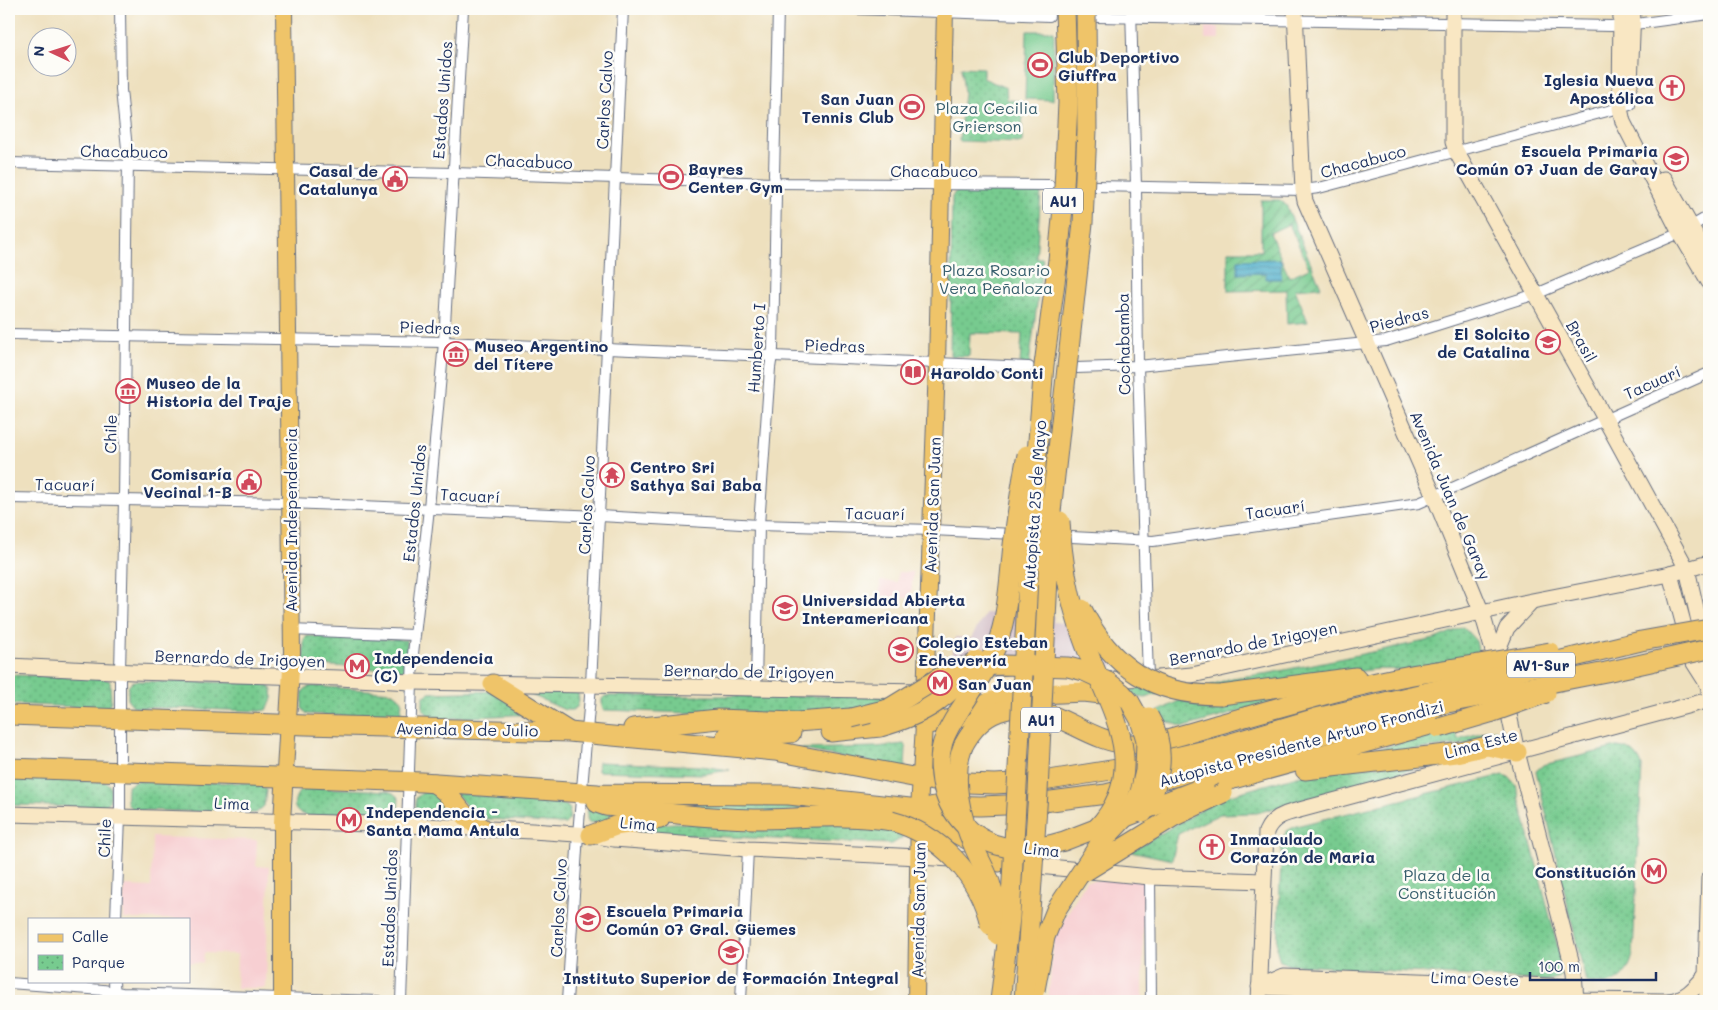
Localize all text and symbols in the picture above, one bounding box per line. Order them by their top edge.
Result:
north arrow [28,28,78,78]
street label: Estados Unidos [427,40,457,160]
text: N [29,45,48,57]
place label: Club Deportivo Giuffra [1058,46,1180,85]
street label: Carlos Calvo [591,50,617,150]
sports icon: Club Deportivo Giuffra [1027,52,1053,78]
place label: Iglesia Nueva Apostólica [1544,69,1654,108]
church icon: Iglesia Nueva Apostólica [1659,75,1685,101]
place label: San Juan Tennis Club [802,88,894,127]
sports icon: San Juan Tennis Club [899,94,925,120]
park label: Plaza Cecilia Grierson [936,97,1038,136]
street label: Chacabuco [80,140,168,162]
street label: Chacabuco [1318,140,1408,182]
place label: Escuela Primaria Común 07 Juan de Garay [1456,140,1658,179]
school or university icon: Escuela Primaria Común 07 Juan de Garay [1663,146,1689,172]
street label: Chacabuco [485,149,573,173]
place label: Bayres Center Gym [688,158,783,197]
place label: Casal de Catalunya [298,160,378,199]
street label: Chacabuco [890,160,978,181]
sports icon: Bayres Center Gym [658,164,684,190]
public building icon: Casal de Catalunya [382,166,408,192]
road number: AU1 [1043,188,1083,214]
park label: Plaza Rosario Vera Peñaloza [939,259,1053,298]
street label: Cochabamba [1112,293,1134,395]
street label: Piedras [1367,301,1431,337]
street label: Humberto I [742,303,770,393]
street label: Piedras [399,315,461,339]
street label: Brasil [1562,316,1602,366]
place label: El Solcito de Catalina [1437,323,1530,362]
school or university icon: El Solcito de Catalina [1535,329,1561,355]
street label: Piedras [804,333,866,357]
place label: Museo Argentino del Títere [474,335,609,374]
museum icon: Museo Argentino del Títere [443,341,469,367]
library icon: Haroldo Conti [900,359,926,385]
street label: Tacuarí [1620,360,1684,404]
place label: Haroldo Conti [930,362,1044,383]
place label: Museo de la Historia del Traje [146,372,291,411]
museum icon: Museo de la Historia del Traje [115,378,141,404]
street label: Avenida Juan de Garay [1406,407,1496,583]
street label: Chile [99,414,121,454]
street label: Autopista 25 de Mayo [1018,419,1050,591]
street label: Avenida Independencia [280,428,301,612]
street label: Avenida San Juan [919,437,945,573]
street label: Estados Unidos [397,443,431,563]
street label: Carlos Calvo [573,455,599,555]
place label: Centro Sri Sathya Sai Baba [630,456,762,495]
temple icon: Centro Sri Sathya Sai Baba [599,462,625,488]
place label: Comisaría Vecinal 1-B [143,463,232,502]
public building icon: Comisaría Vecinal 1-B [236,469,262,495]
street label: Tacuarí [35,473,95,495]
street label: Tacuarí [439,483,501,507]
street label: Tacuarí [1244,494,1306,524]
street label: Tacuarí [845,502,905,524]
place label: Universidad Abierta Interamericana [802,589,965,628]
school or university icon: Universidad Abierta Interamericana [772,595,798,621]
street label: Bernardo de Irigoyen [1167,616,1339,670]
place label: Colegio Esteban Echeverría [918,631,1048,670]
school or university icon: Colegio Esteban Echeverría [888,637,914,663]
street label: Bernardo de Irigoyen [154,645,326,671]
place label: Independencia (C) [374,647,494,686]
road number: AV1-Sur [1507,652,1575,678]
metro station icon: Independencia (C) [344,653,370,679]
street label: Bernardo de Irigoyen [664,659,834,683]
metro station icon: San Juan [927,670,953,696]
place label: San Juan [958,673,1032,694]
street label: Autopista Presidente Arturo Frondizi [1156,695,1446,791]
road number: AU1 [1021,708,1061,732]
street label: Avenida 9 de Julio [396,717,538,741]
street label: Lima Este [1442,723,1520,763]
street label: Lima [214,792,250,814]
place label: Independencia - Santa Mama Antula [366,801,520,840]
metro station icon: Independencia - Santa Mama Antula [336,807,362,833]
street label: Lima [619,811,657,835]
street label: Chile [93,818,115,858]
place label: Inmaculado Corazón de Maria [1230,828,1375,867]
church icon: Inmaculado Corazón de Maria [1199,834,1225,860]
street label: Lima [1023,837,1061,861]
street label: Avenida San Juan [906,842,930,978]
street label: Estados Unidos [376,849,402,967]
street label: Carlos Calvo [545,858,571,958]
metro station icon: Constitución [1641,858,1667,884]
place label: Constitución [1535,861,1636,882]
park label: Plaza de la Constitución [1398,864,1496,903]
place label: Escuela Primaria Común 07 Gral. Güemes [606,900,796,939]
school or university icon: Escuela Primaria Común 07 Gral. Güemes [575,906,601,932]
legend [28,918,190,982]
text: Calle [72,926,109,946]
school or university icon: Instituto Superior de Formación Integral [718,939,744,965]
scale bar [1530,950,1657,982]
text: Parque [72,952,125,972]
text: 100 m [1538,956,1580,976]
street label: Lima Oeste [1430,966,1520,990]
place label: Instituto Superior de Formación Integral [563,967,899,988]

